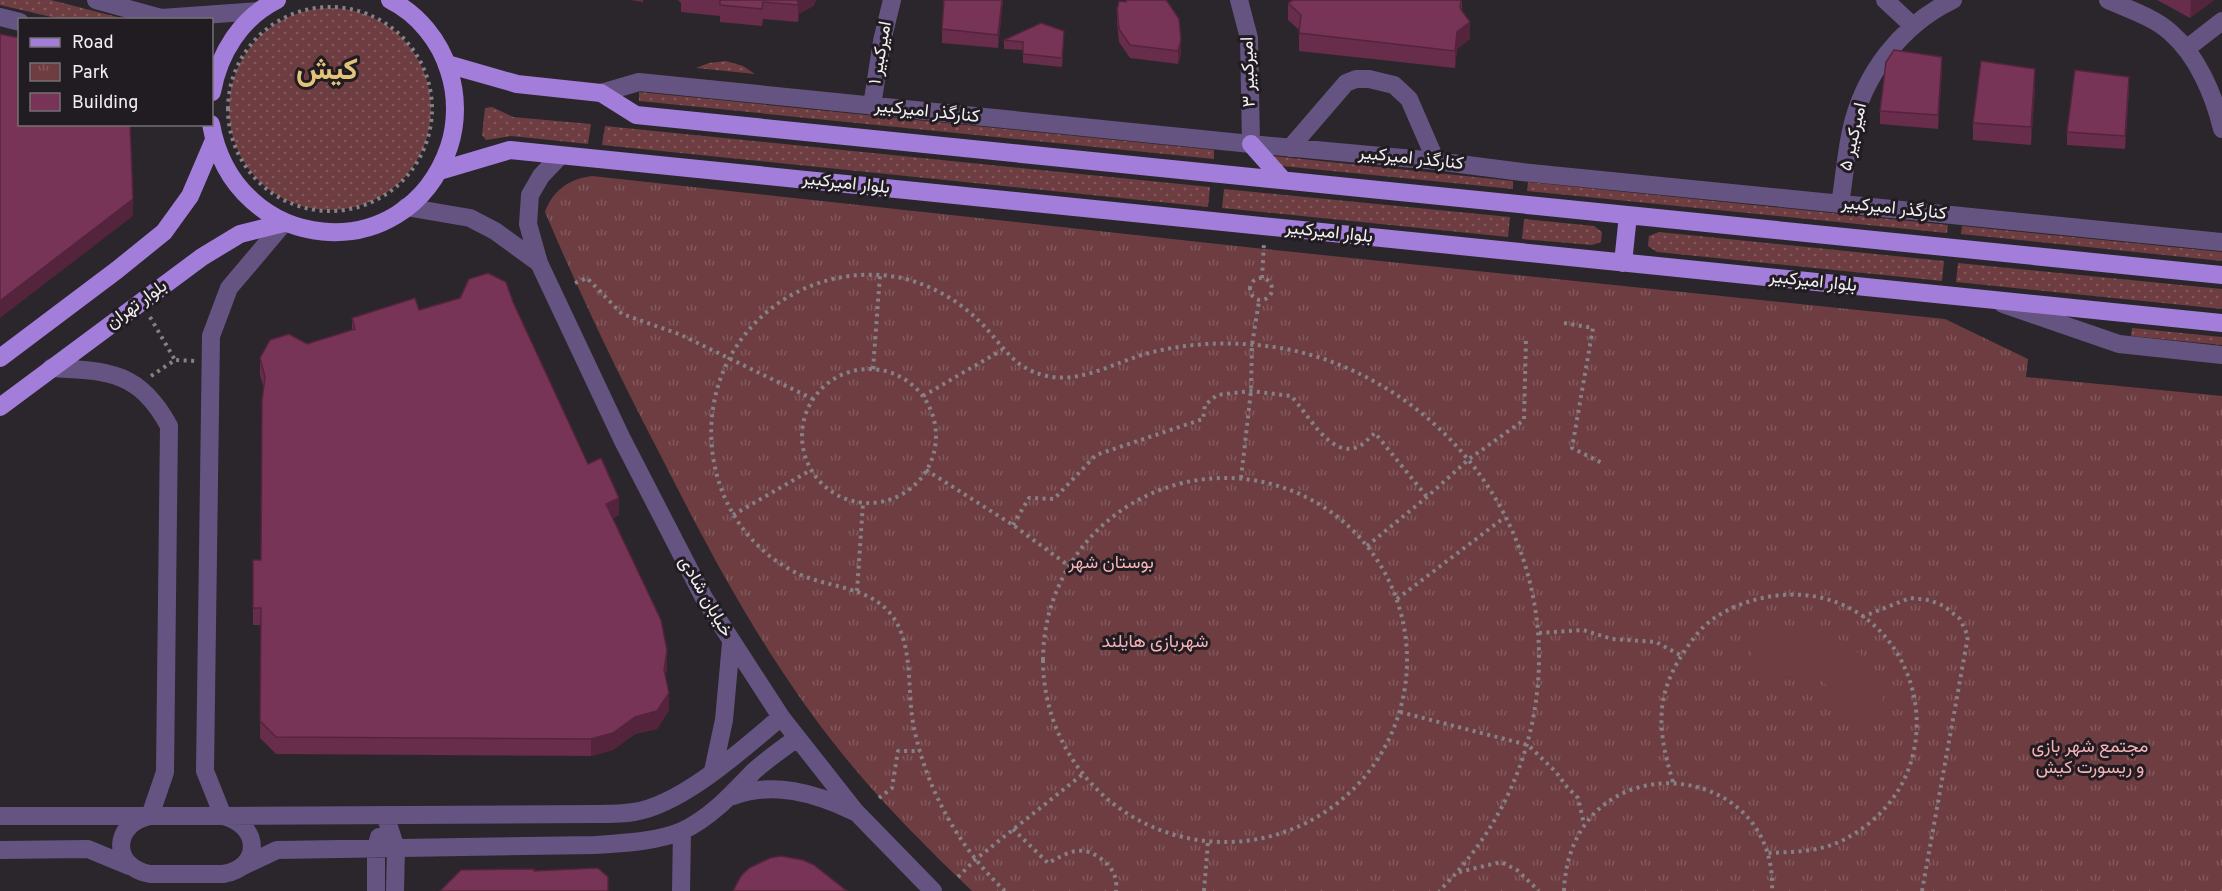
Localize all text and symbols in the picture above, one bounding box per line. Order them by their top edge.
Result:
legend [18,18,213,126]
street label: امیرکبیر ۱ [864,20,898,86]
text: Road [72,32,114,55]
street label: امیرکبیر ۳ [1236,36,1262,108]
district label: كيش [296,53,358,90]
text: Park [72,62,109,85]
text: Building [72,92,138,115]
street label: کنارگذر امیرکبیر [872,95,981,129]
street label: امیرکبیر ۵ [1835,101,1873,173]
street label: کنارگذر امیرکبیر [1356,142,1465,176]
street label: بلوار امیرکبیر [800,168,891,200]
street label: کنارگذر امیرکبیر [1839,192,1948,226]
street label: بلوار امیرکبیر [1283,217,1374,249]
street label: بلوار امیرکبیر [1767,266,1858,298]
street label: بلوار تهران [102,275,172,335]
street label: خیابان شادی [673,552,737,642]
park label: بوستان شهر [1067,552,1154,575]
park label: شهربازی هایلند [1102,631,1208,654]
park label: مجتمع شهر بازی و ریسورت کیش [2032,736,2148,780]

